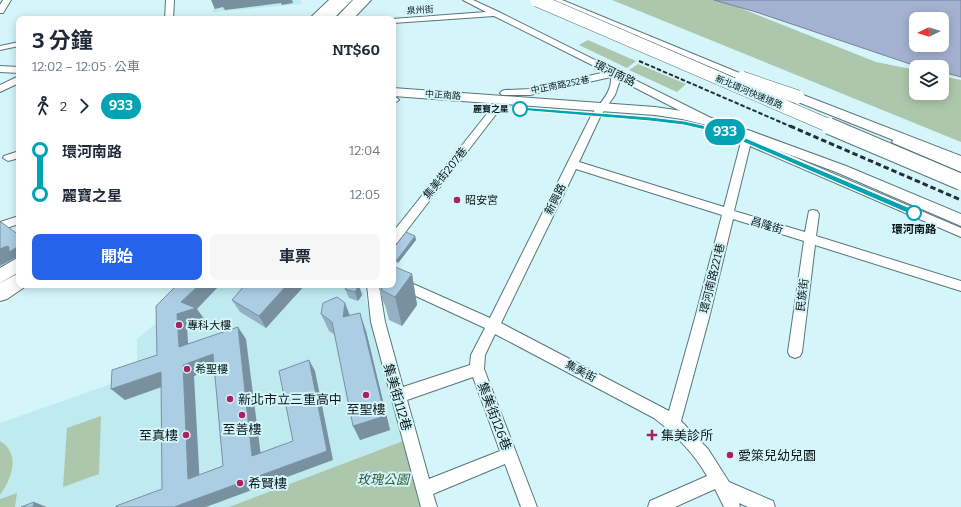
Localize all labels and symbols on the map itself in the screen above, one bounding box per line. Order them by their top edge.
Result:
street label: 泉州街 [406,3,434,16]
north arrow [909,12,949,52]
street label: 環河南路 [592,58,637,89]
street label: 新北環河快速道路 [714,72,784,111]
street label: 中正南路252巷 [530,74,590,96]
street label: 中正南路 [425,89,461,101]
marker: 麗寶之星 [512,101,528,117]
place label: 麗寶之星 [473,104,509,114]
line badge: 933 [702,119,748,145]
street label: 集美街207巷 [421,145,470,202]
street label: 新興路 [542,182,569,217]
place label: 昭安宮 [465,194,498,207]
marker: 昭安宮 [452,195,462,205]
marker: 環河南路 [906,205,922,221]
street label: 昌隆街 [749,214,785,237]
place label: 環河南路 [892,223,937,236]
street label: 環河南路221巷 [698,242,727,314]
street label: 民族街 [794,278,811,312]
place label: 專科大樓 [187,319,231,332]
marker: 專科大樓 [174,320,184,330]
street label: 集美街 [563,358,598,385]
street label: 集美街112巷 [381,362,414,433]
place label: 希聖樓 [195,363,228,376]
marker: 希聖樓 [182,364,192,374]
street label: 集美街126巷 [475,380,514,452]
marker: 至聖樓 [361,390,371,400]
place label: 新北市立三重高中 [238,392,342,407]
marker: 新北市立三重高中 [225,394,235,404]
place label: 至聖樓 [346,402,386,417]
marker: 至善樓 [237,410,247,420]
place label: 至善樓 [222,422,262,437]
place label: 至真樓 [139,428,178,443]
place label: 集美診所 [661,428,713,443]
marker: 集美診所 [646,429,658,441]
marker: 至真樓 [181,430,191,440]
place label: 愛箂兒幼兒園 [738,448,816,463]
marker: 愛箂兒幼兒園 [725,450,735,460]
park label: 玫瑰公園 [357,472,411,487]
place label: 希賢樓 [248,476,287,491]
marker: 希賢樓 [235,478,245,488]

